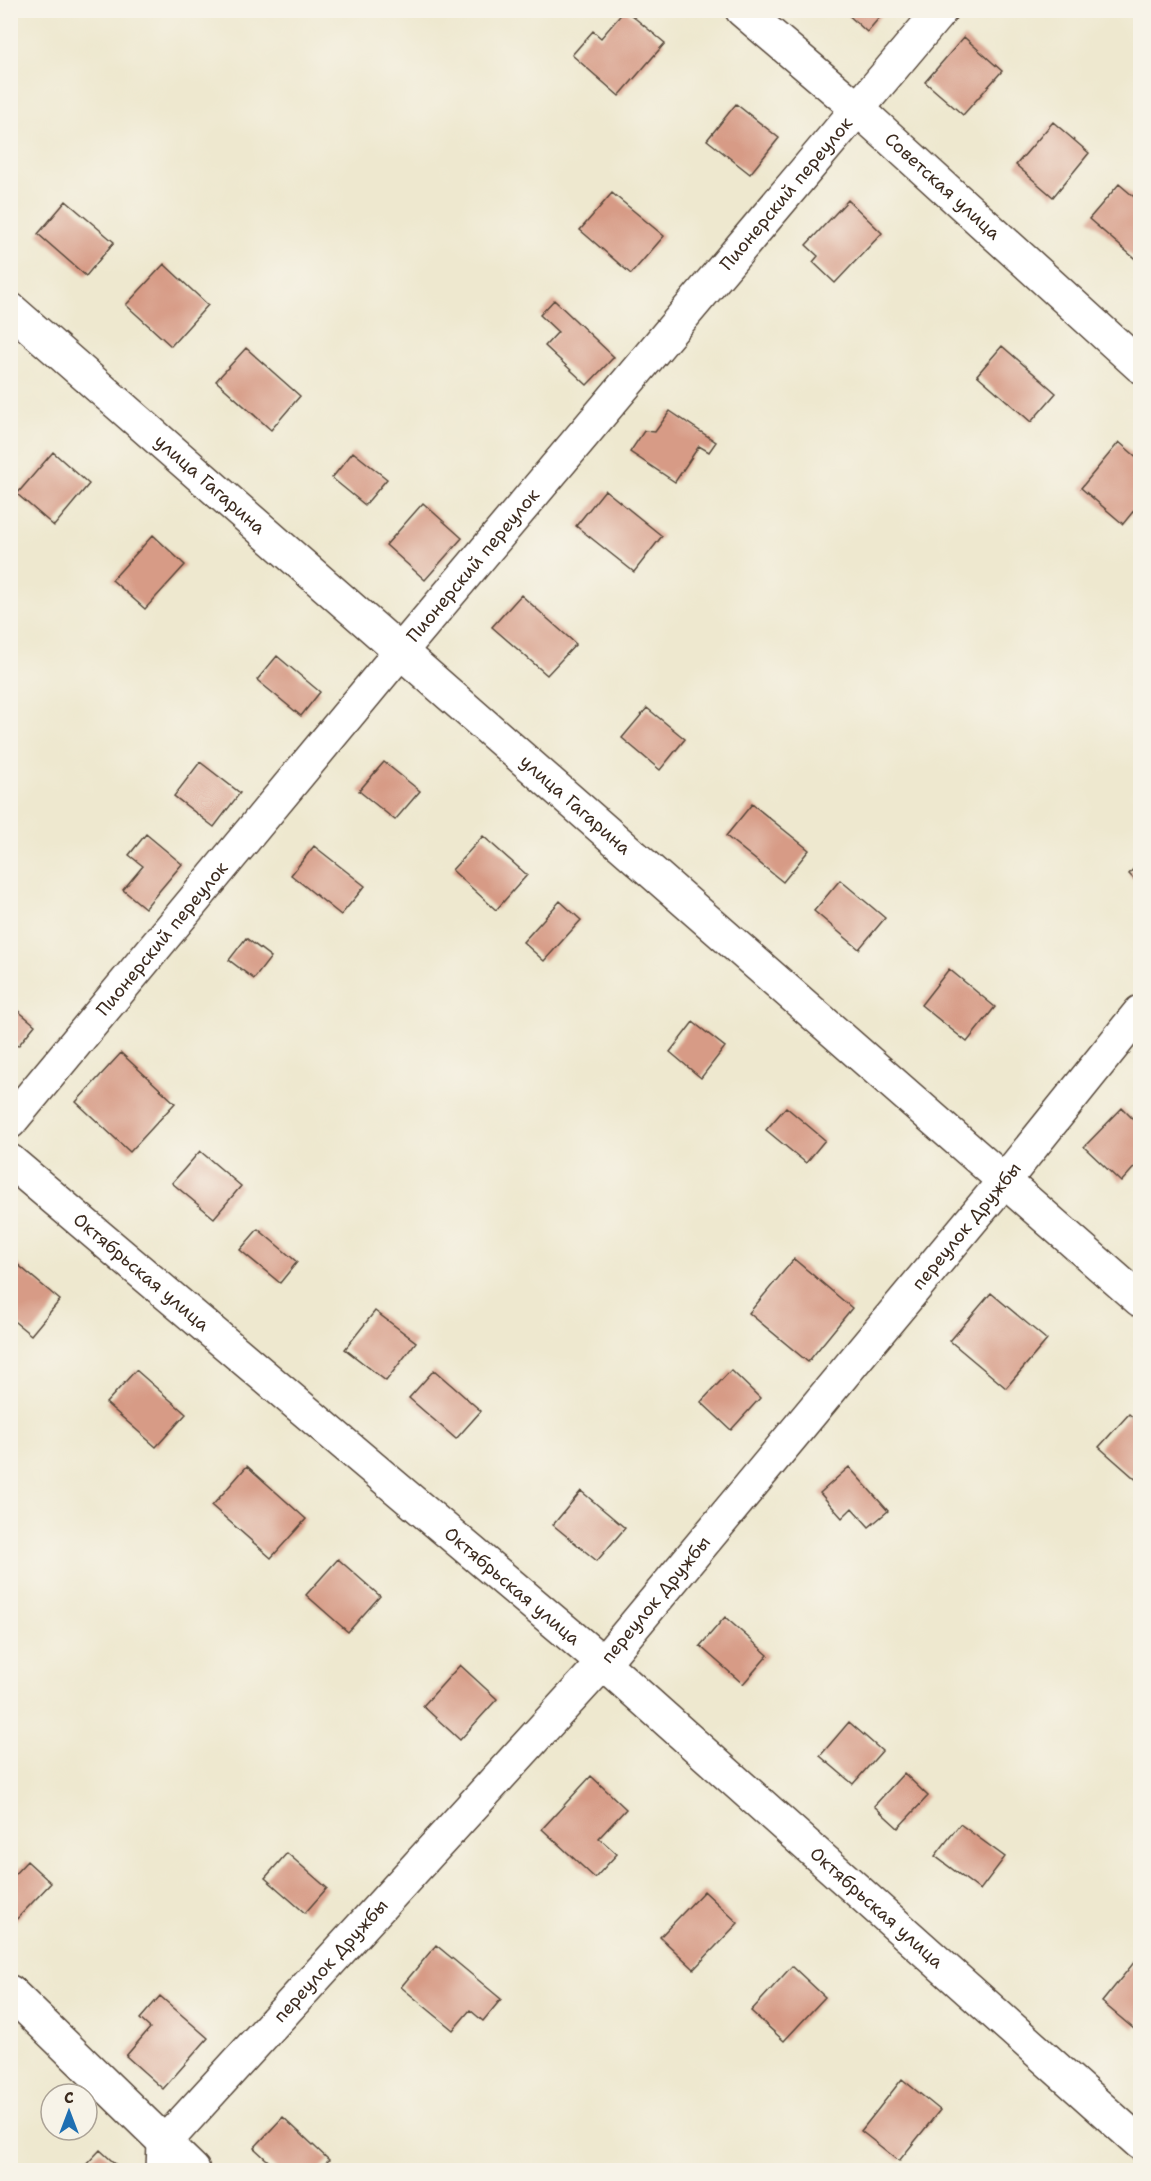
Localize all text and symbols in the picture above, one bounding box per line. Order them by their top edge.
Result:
street label: Пионерский переулок [715,112,858,276]
street label: Советская улица [879,127,1006,245]
street label: улица Гагарина [149,429,271,540]
street label: Пионерский переулок [401,483,545,647]
street label: улица Гагарина [515,750,636,860]
street label: Пионерский переулок [91,856,233,1021]
street label: переулок Дружбы [907,1157,1026,1295]
street label: Октябрьская улица [68,1208,214,1337]
street label: Октябрьская улица [439,1522,585,1651]
street label: переулок Дружбы [596,1531,716,1668]
street label: Октябрьская улица [805,1842,949,1974]
street label: переулок Дружбы [268,1894,393,2027]
north arrow [39,2082,99,2142]
text: С [64,2087,74,2108]

